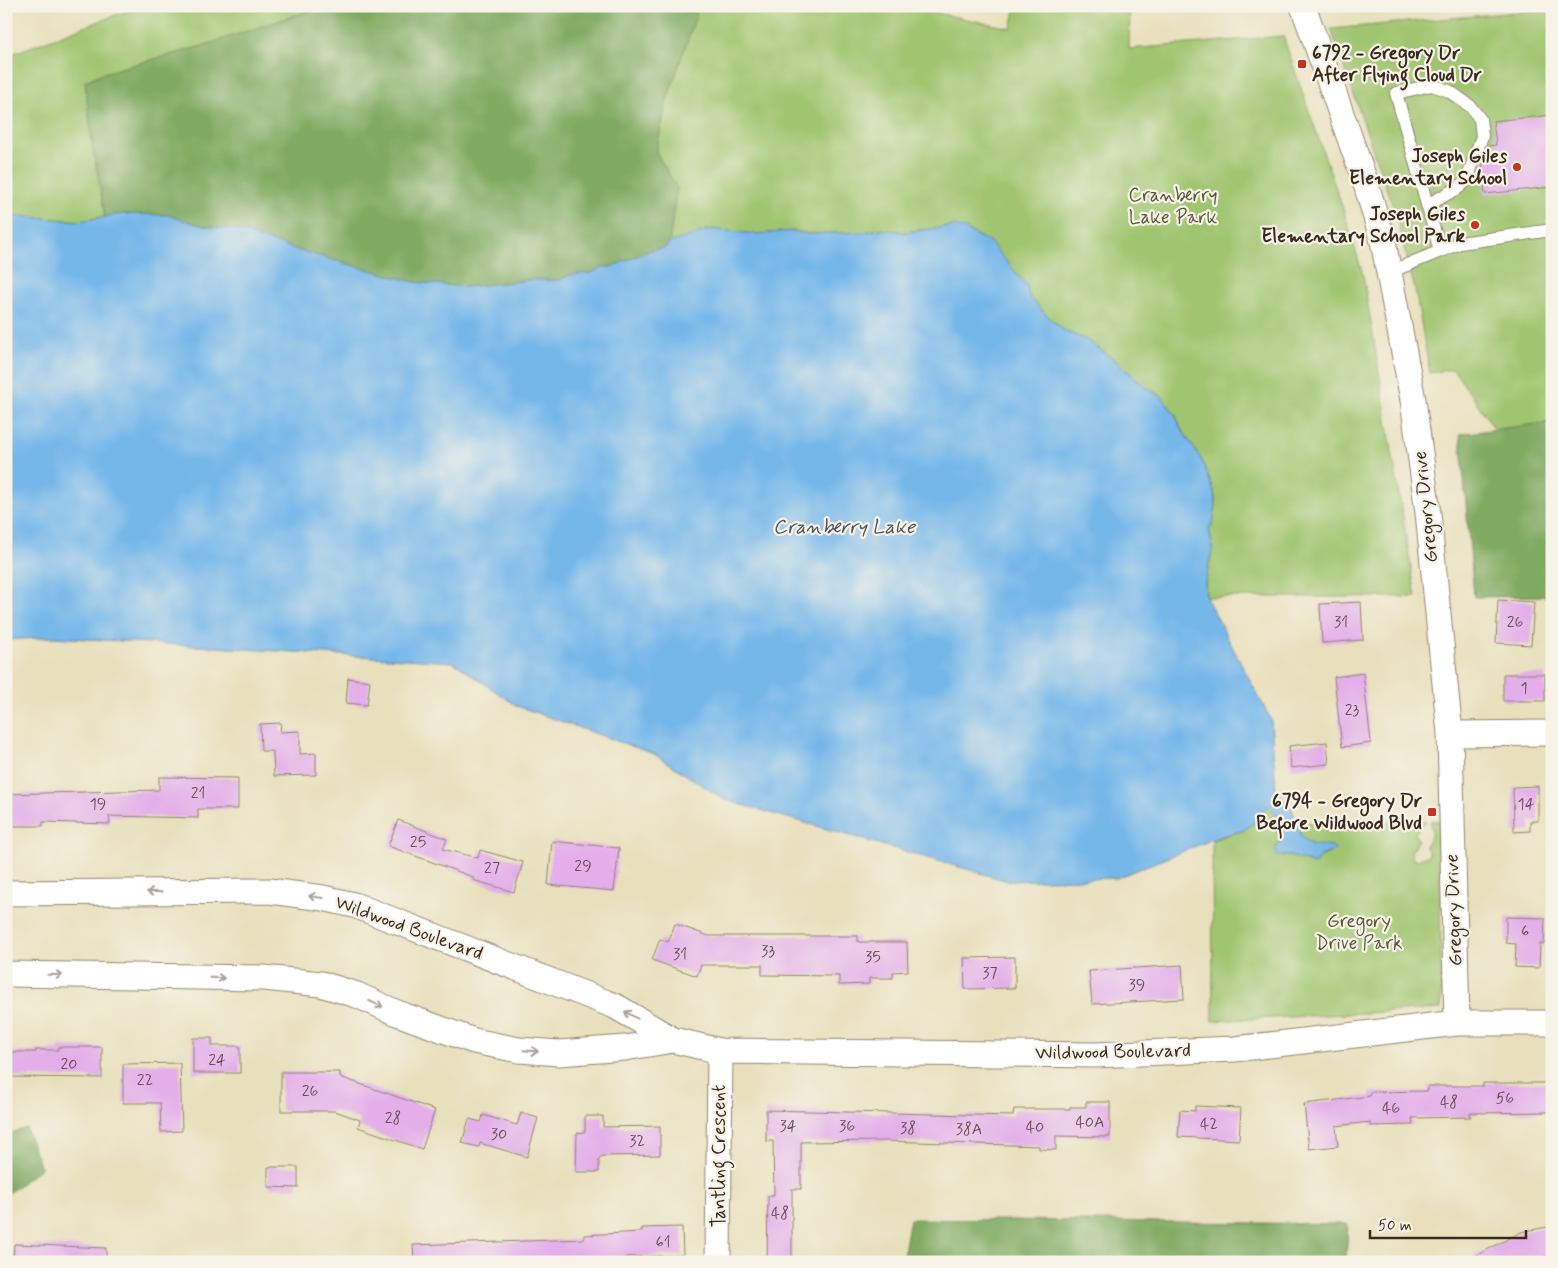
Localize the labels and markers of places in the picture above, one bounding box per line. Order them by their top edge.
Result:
place label: 6792 - Gregory Dr After Flying Cloud Dr [1312,41,1482,91]
marker: 6792 - Gregory Dr After Flying Cloud Dr [1296,58,1308,70]
place label: Joseph Giles Elementary School [1349,144,1508,191]
marker: Joseph Giles Elementary School [1511,161,1523,173]
place label: Joseph Giles Elementary School Park [1261,202,1466,249]
marker: Joseph Giles Elementary School Park [1469,219,1481,231]
place label: 6794 - Gregory Dr Before Wildwood Blvd [1256,789,1422,839]
marker: 6794 - Gregory Dr Before Wildwood Blvd [1426,806,1438,818]

